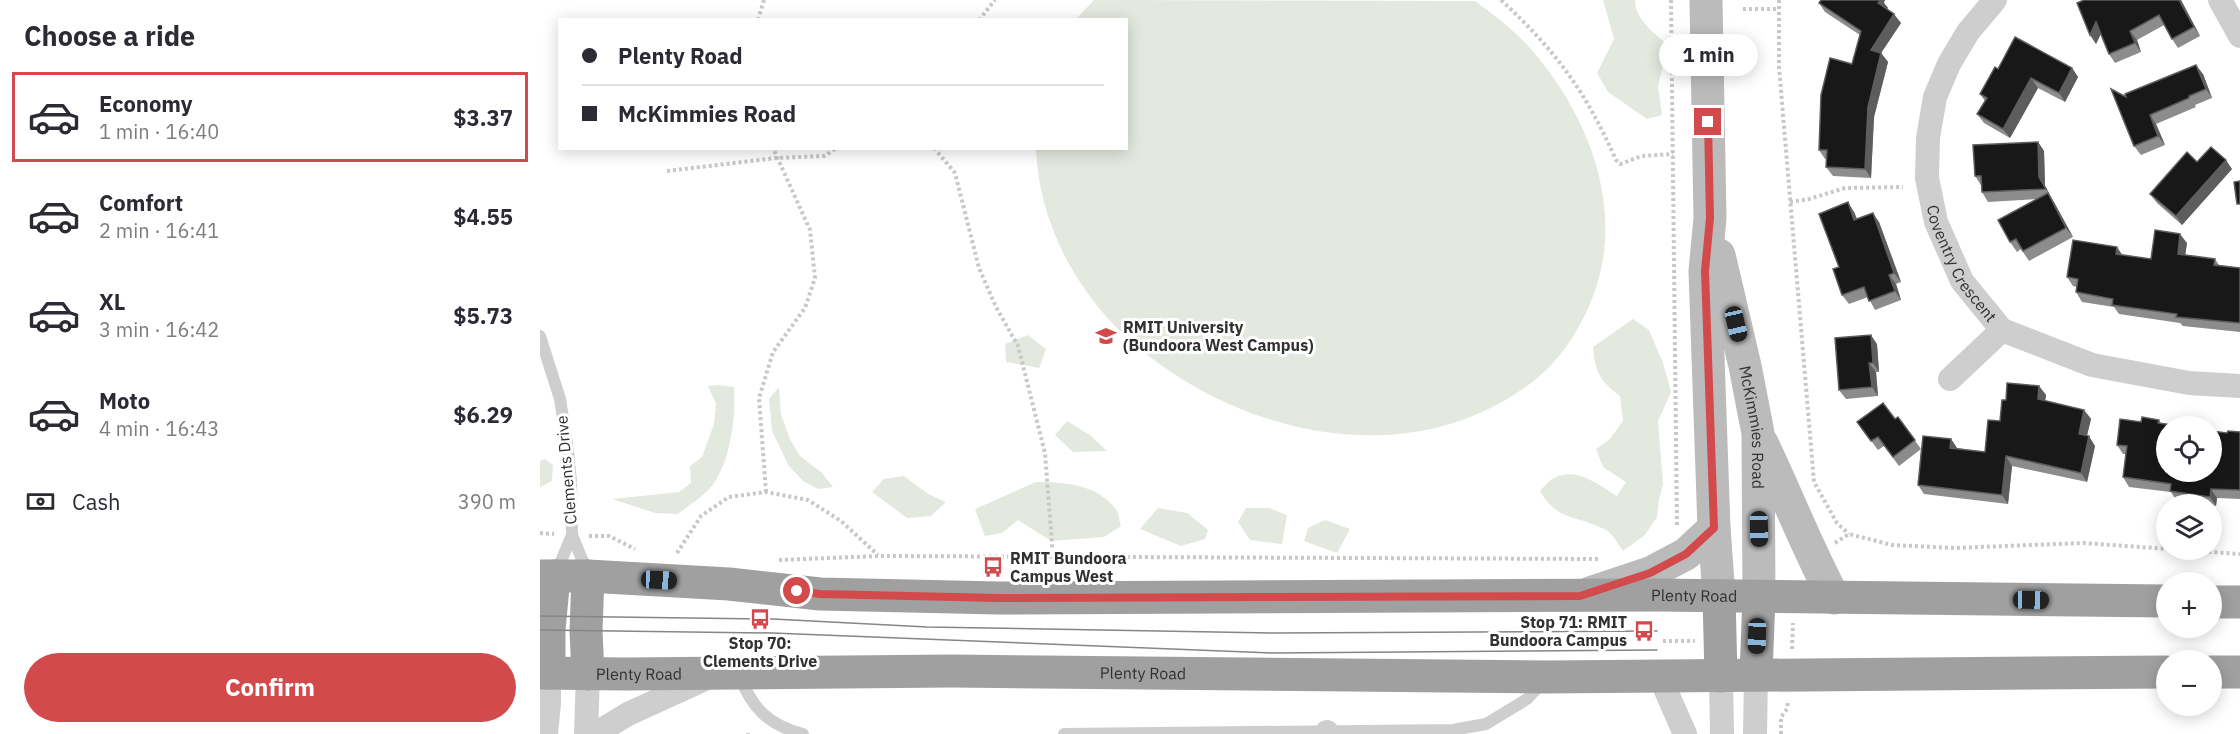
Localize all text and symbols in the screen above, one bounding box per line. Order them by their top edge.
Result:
text: Choose a ride [24,18,195,53]
callout: 1 min [1658,35,1758,77]
text: Plenty Road [618,41,743,70]
text: 1 min [1682,41,1735,68]
text: Economy [99,89,193,118]
icon: car [27,90,81,144]
text: McKimmies Road [618,99,796,128]
text: $3.37 [453,103,513,132]
route end [1694,108,1721,135]
text: 1 min · 16:40 [99,118,219,145]
text: Comfort [99,188,183,217]
icon: car [27,189,81,243]
text: $4.55 [453,202,513,231]
street label: Coventry Crescent [1923,203,2001,326]
text: 2 min · 16:41 [99,217,219,244]
text: XL [99,287,125,316]
icon: car [27,288,81,342]
text: $5.73 [453,301,513,330]
car [1723,304,1749,344]
text: 3 min · 16:42 [99,316,219,343]
place label: RMIT University (Bundoora West Campus) [1123,317,1314,355]
school or university icon: RMIT University (Bundoora West Campus) [1094,324,1118,348]
street label: McKimmies Road [1735,364,1768,489]
text: Moto [99,386,150,415]
icon: car [27,387,81,441]
text: $6.29 [453,400,513,429]
text: 4 min · 16:43 [99,415,219,442]
street label: Clements Drive [551,415,581,525]
map controls [2156,416,2222,716]
button: locate [2156,416,2222,482]
icon: cash [24,485,57,518]
text: Cash [72,487,121,516]
text: 390 m [458,488,516,515]
button: layers [2156,494,2222,560]
car [1750,511,1768,547]
place label: RMIT Bundoora Campus West [1010,548,1127,586]
bus stop icon: RMIT Bundoora Campus West [981,555,1005,579]
car [641,570,677,590]
button: + [2156,572,2222,638]
route start [783,577,810,604]
street label: Plenty Road [1651,585,1737,606]
car [2013,591,2049,609]
bus stop icon: Stop 70: Clements Drive [748,607,772,631]
place label: Stop 71: RMIT Bundoora Campus [1489,612,1627,650]
car [1747,618,1767,654]
bus stop icon: Stop 71: RMIT Bundoora Campus [1632,619,1656,643]
place label: Stop 70: Clements Drive [703,633,817,671]
button: − [2156,650,2222,716]
button: Confirm [24,653,516,722]
street label: Plenty Road [1100,662,1186,683]
street label: Plenty Road [596,663,682,684]

